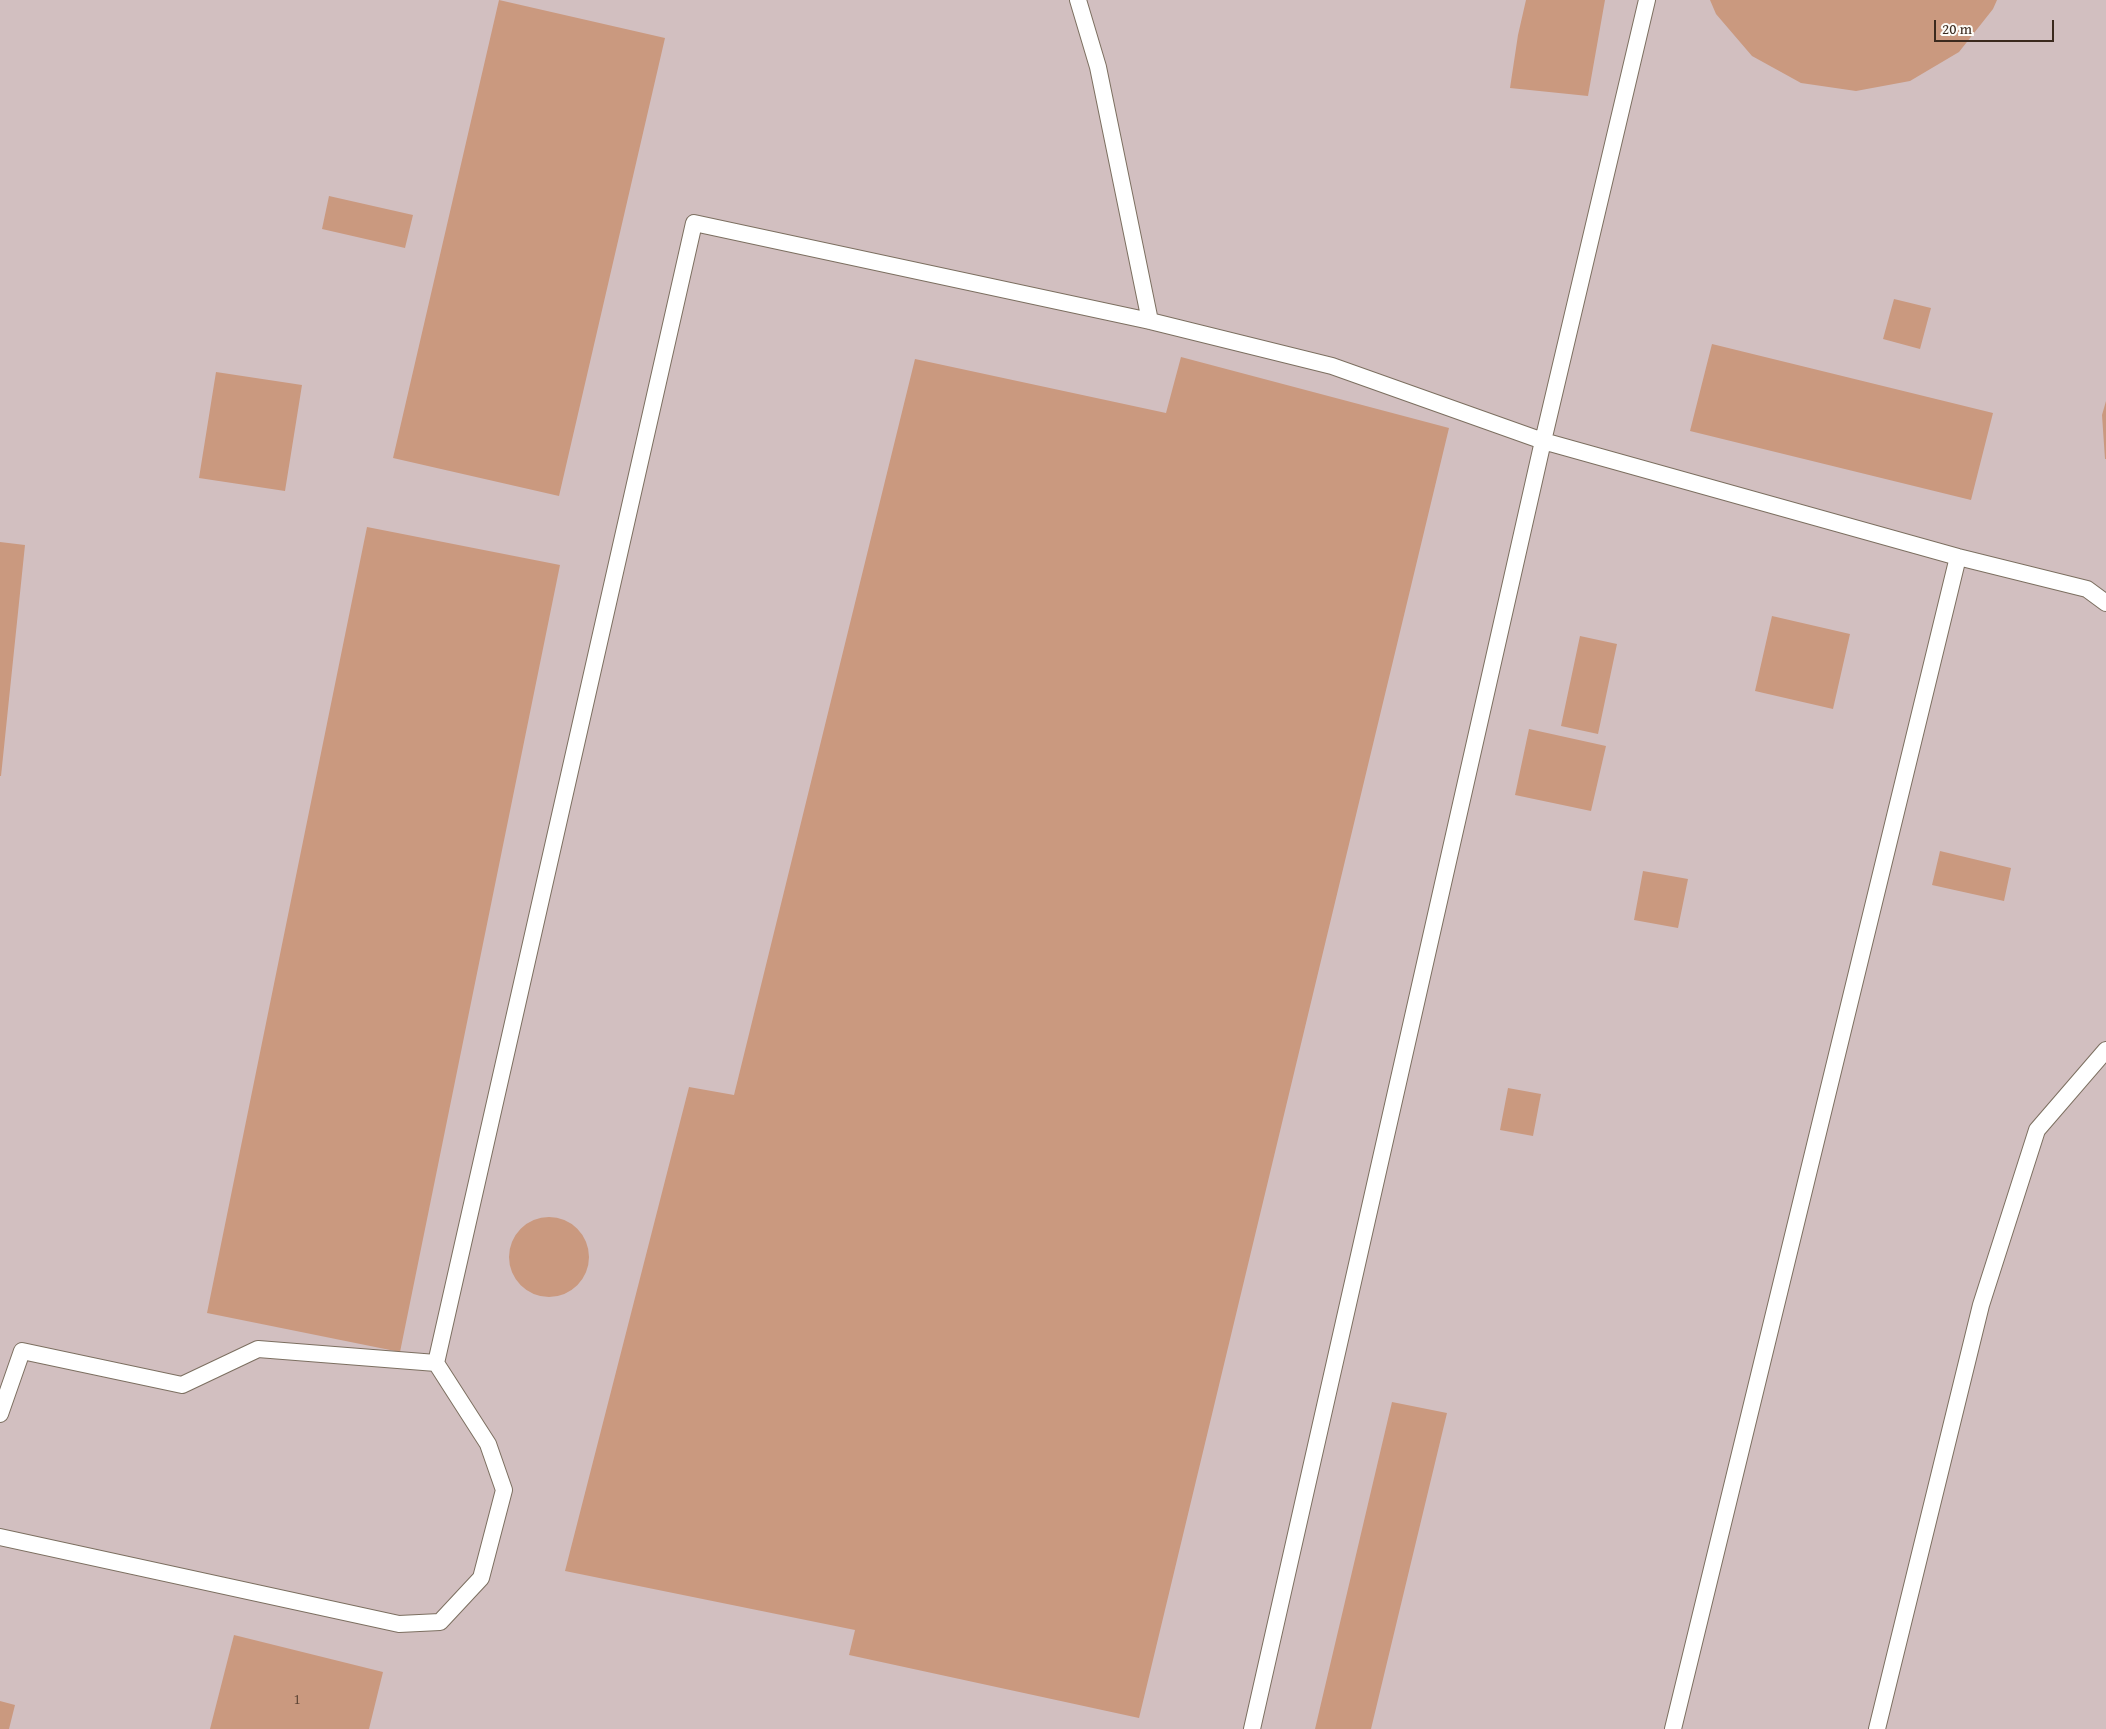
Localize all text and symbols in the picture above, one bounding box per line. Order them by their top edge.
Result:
scale bar [1936,10,2056,42]
text: 20 m [1942,18,1972,39]
house number: 1 [294,1692,300,1708]

